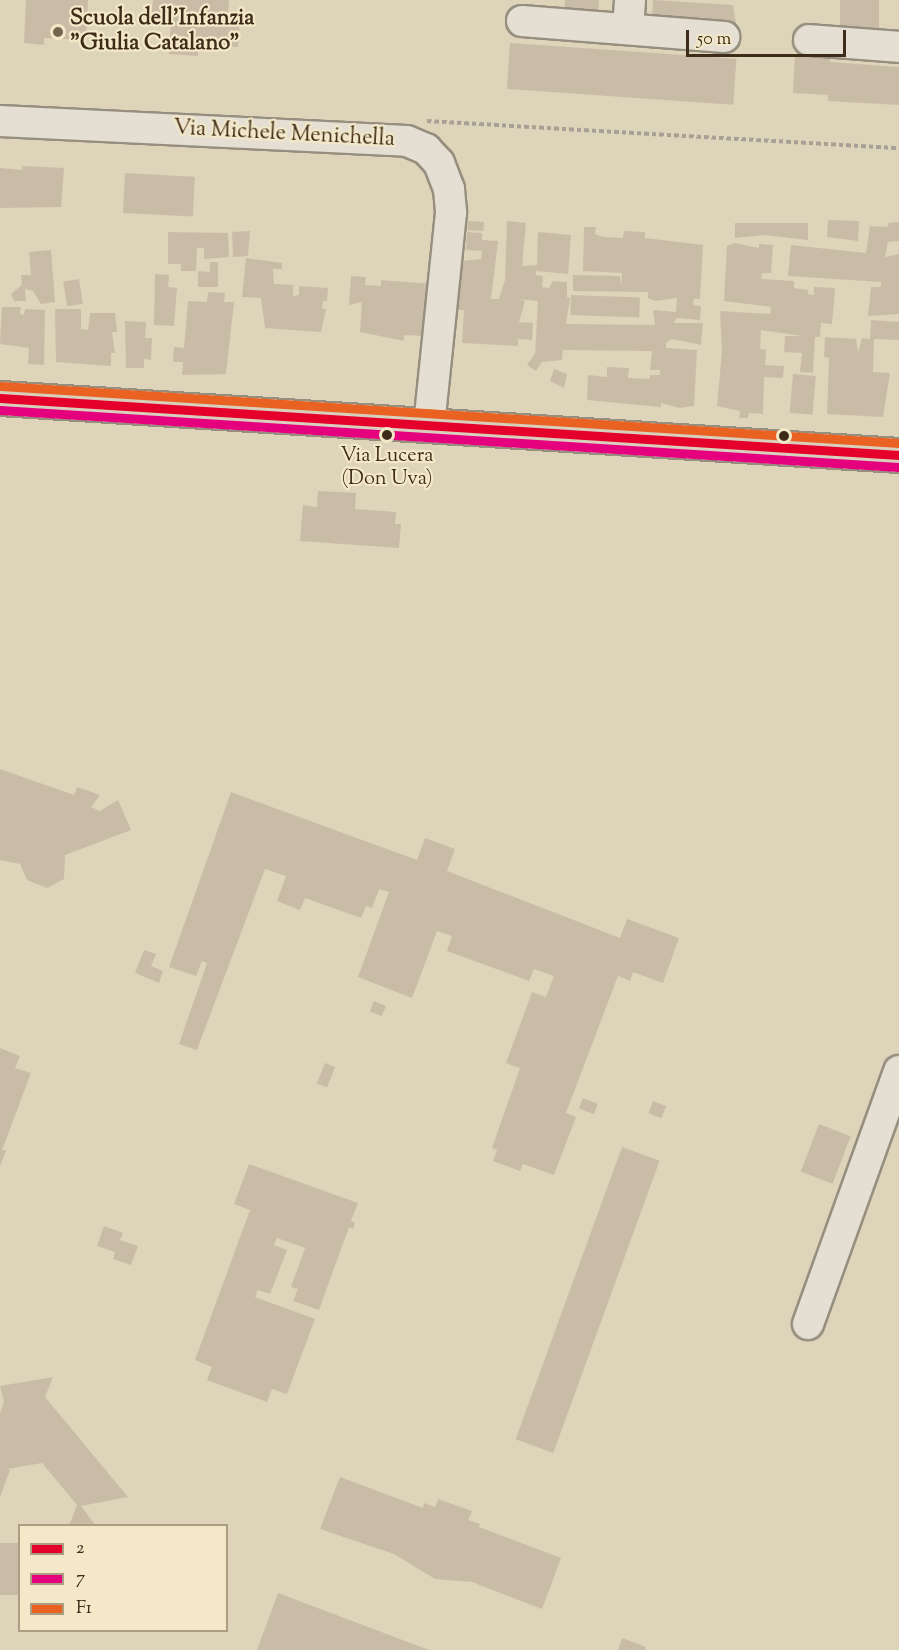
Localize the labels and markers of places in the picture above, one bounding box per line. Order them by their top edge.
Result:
place label: Scuola dell'Infanzia "Giulia Catalano" [70,6,254,57]
marker: Scuola dell'Infanzia "Giulia Catalano" [51,25,65,39]
marker: Via Lucera (Don Uva) [381,429,393,441]
unlabelled marker [778,430,790,442]
place label: Via Lucera (Don Uva) [341,444,433,491]

